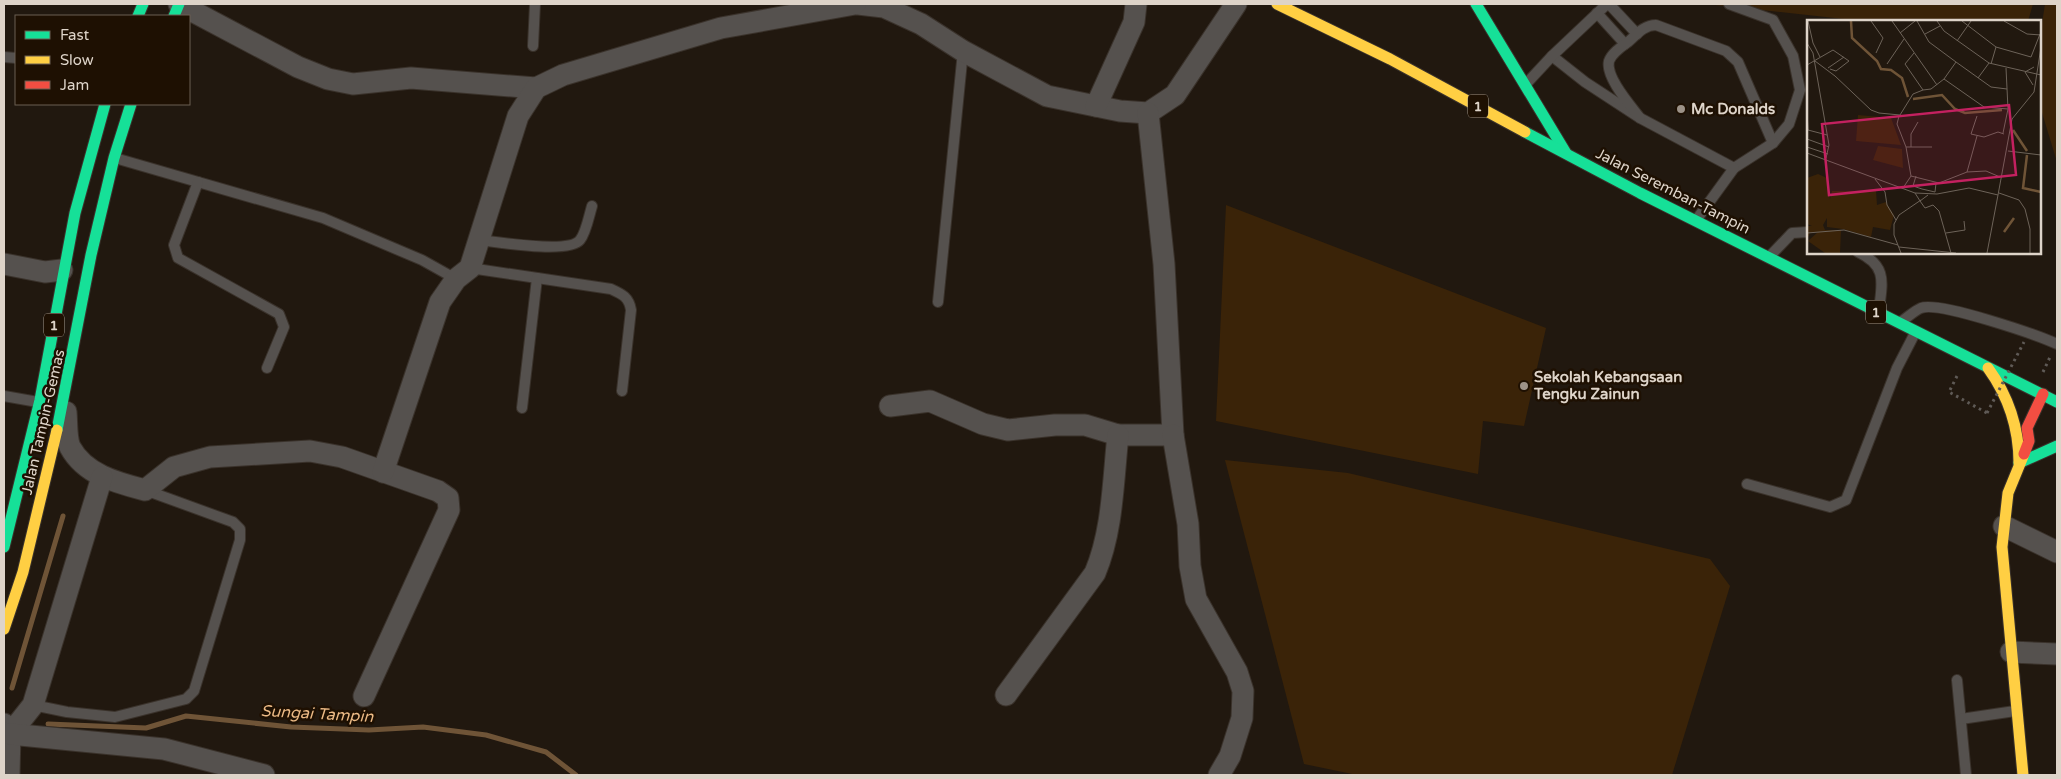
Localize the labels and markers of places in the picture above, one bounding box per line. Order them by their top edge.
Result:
place label: Mc Donalds [1691,100,1775,118]
marker: Mc Donalds [1675,103,1687,115]
place label: Sekolah Kebangsaan Tengku Zainun [1533,368,1682,404]
marker: Sekolah Kebangsaan Tengku Zainun [1518,380,1530,392]

